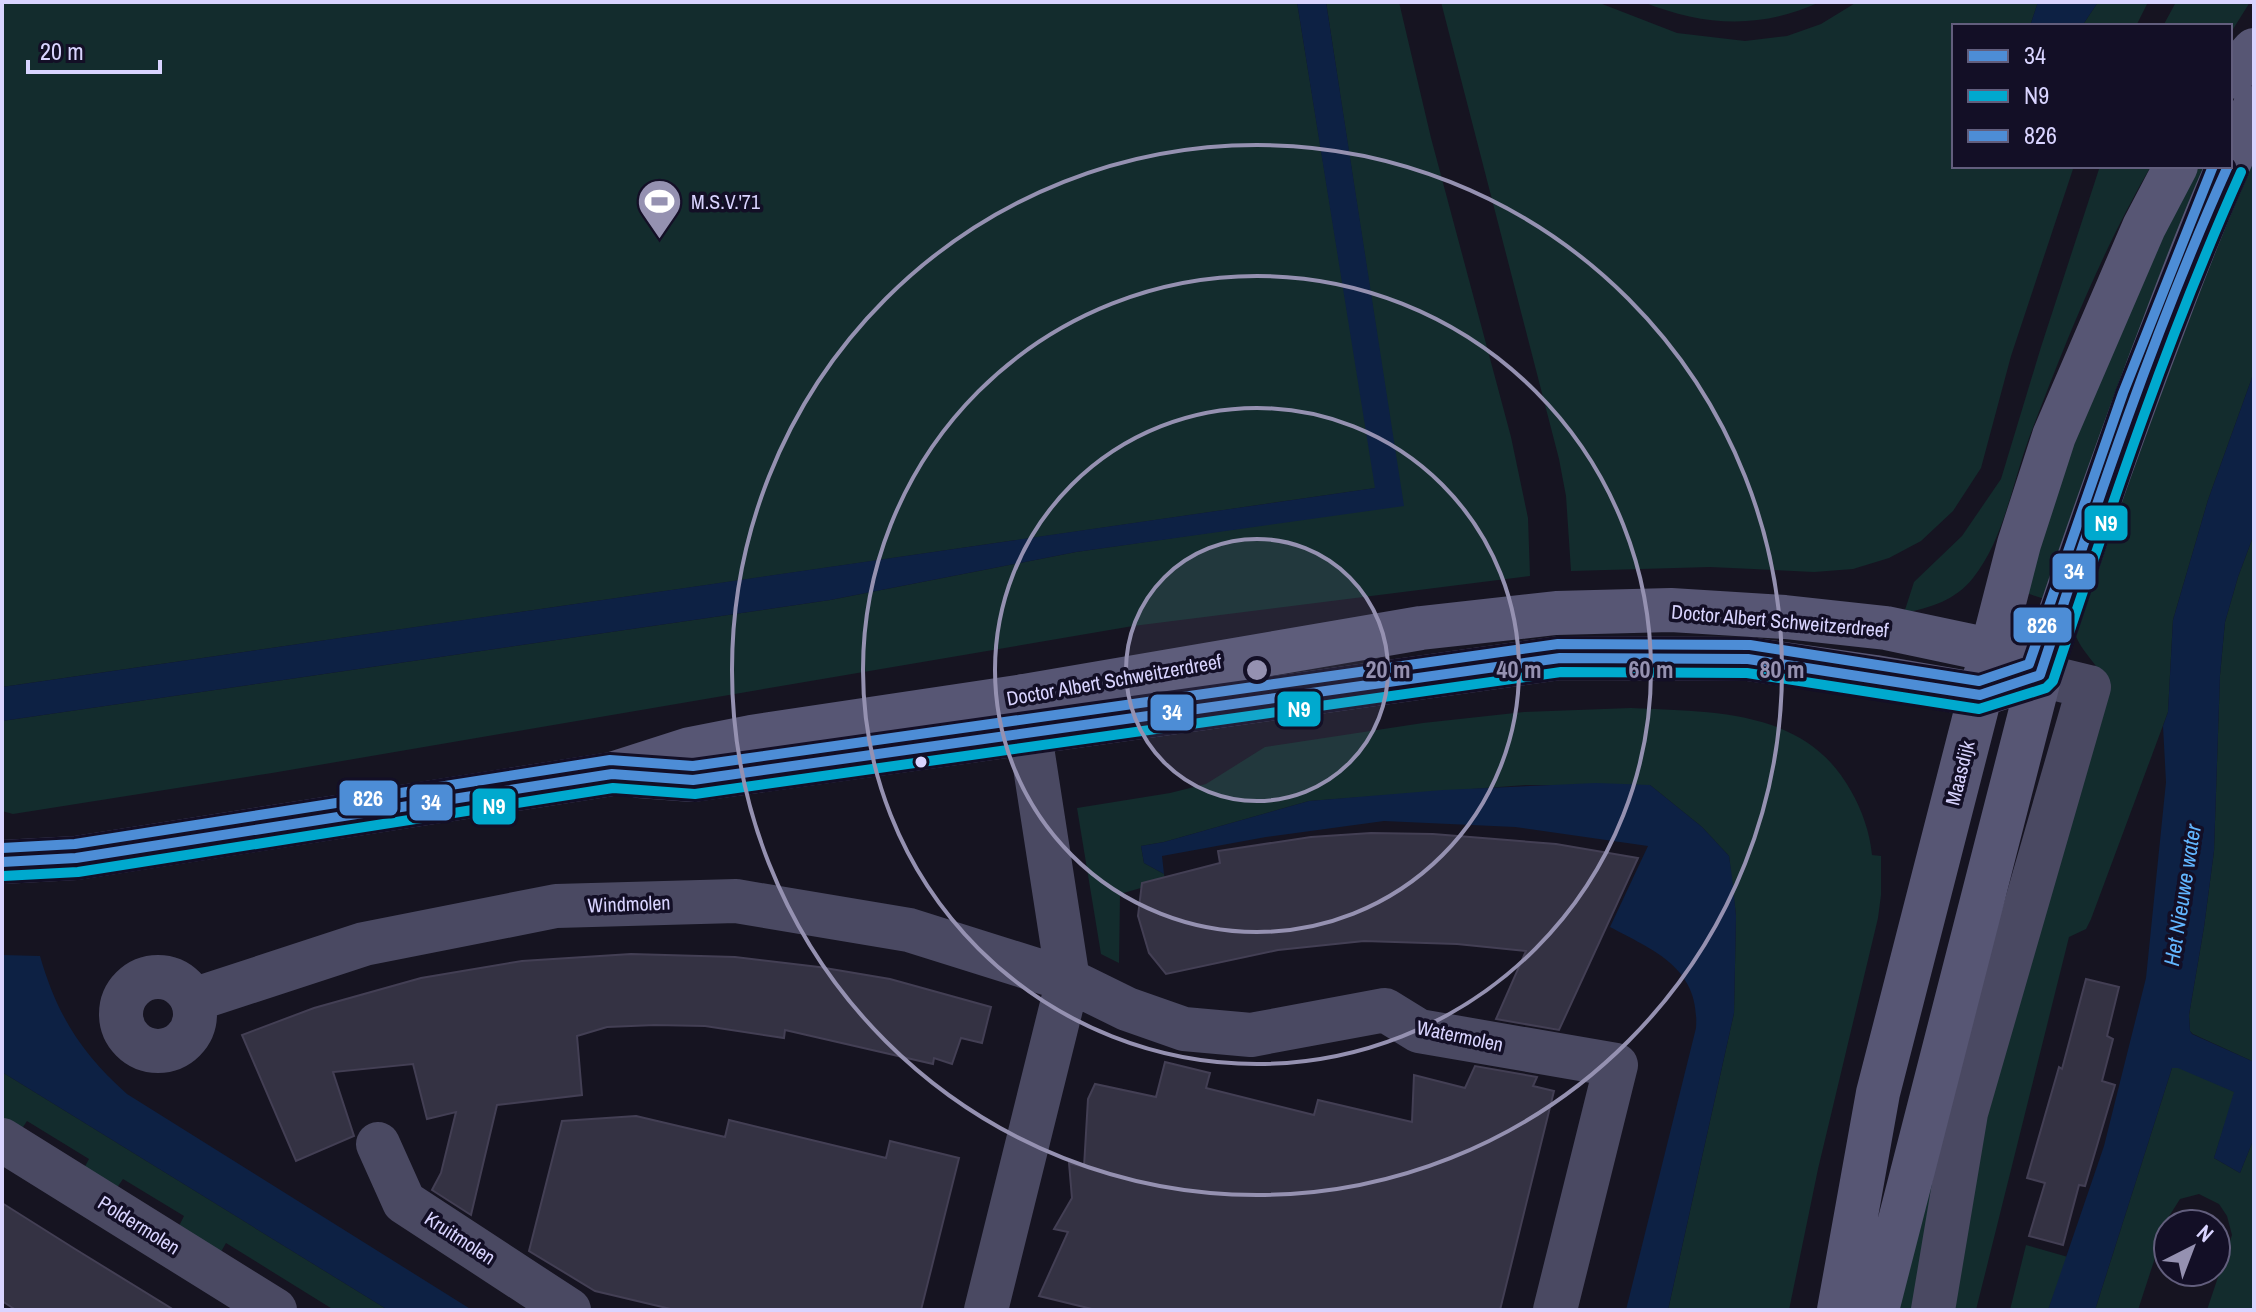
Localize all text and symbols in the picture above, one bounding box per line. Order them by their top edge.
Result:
scale bar [28,24,160,74]
legend [1952,24,2232,168]
text: 20 m [40,35,84,67]
text: 34 [2024,39,2046,71]
text: N9 [2024,79,2049,111]
text: 826 [2024,119,2057,151]
sports icon: M.S.V.'71 [636,178,684,241]
place label: M.S.V.'71 [691,188,760,215]
line badge: N9 [2083,504,2129,542]
text: N9 [2094,508,2118,538]
line badge: 34 [2051,552,2097,591]
text: 34 [2064,556,2084,586]
street label: Doctor Albert Schweitzerdreef [1670,598,1890,643]
line badge: 826 [2012,606,2073,644]
text: 826 [2027,610,2057,640]
street label: Doctor Albert Schweitzerdreef [1004,647,1224,712]
text: 20 m [1366,653,1410,685]
text: 40 m [1497,653,1541,685]
text: 60 m [1629,653,1673,685]
text: 80 m [1760,653,1804,685]
centre of rings [1243,656,1271,684]
line badge: N9 [1276,690,1322,728]
line badge: 34 [1149,693,1195,732]
text: N9 [1287,694,1311,724]
text: 34 [1162,697,1182,727]
street label: Maasdijk [1938,737,1981,808]
unlabelled marker [913,754,929,770]
line badge: 826 [338,779,399,817]
text: 826 [353,783,383,813]
line badge: 34 [408,783,454,822]
text: 34 [421,787,441,817]
line badge: N9 [471,787,517,826]
text: N9 [482,791,506,821]
water label: Het Nieuwe water [2156,821,2208,968]
street label: Windmolen [587,889,671,918]
street label: Watermolen [1414,1013,1506,1058]
street label: Poldermolen [93,1189,185,1260]
street label: Kruitmolen [420,1205,501,1271]
north arrow [2152,1208,2232,1288]
text: N [2191,1218,2220,1249]

